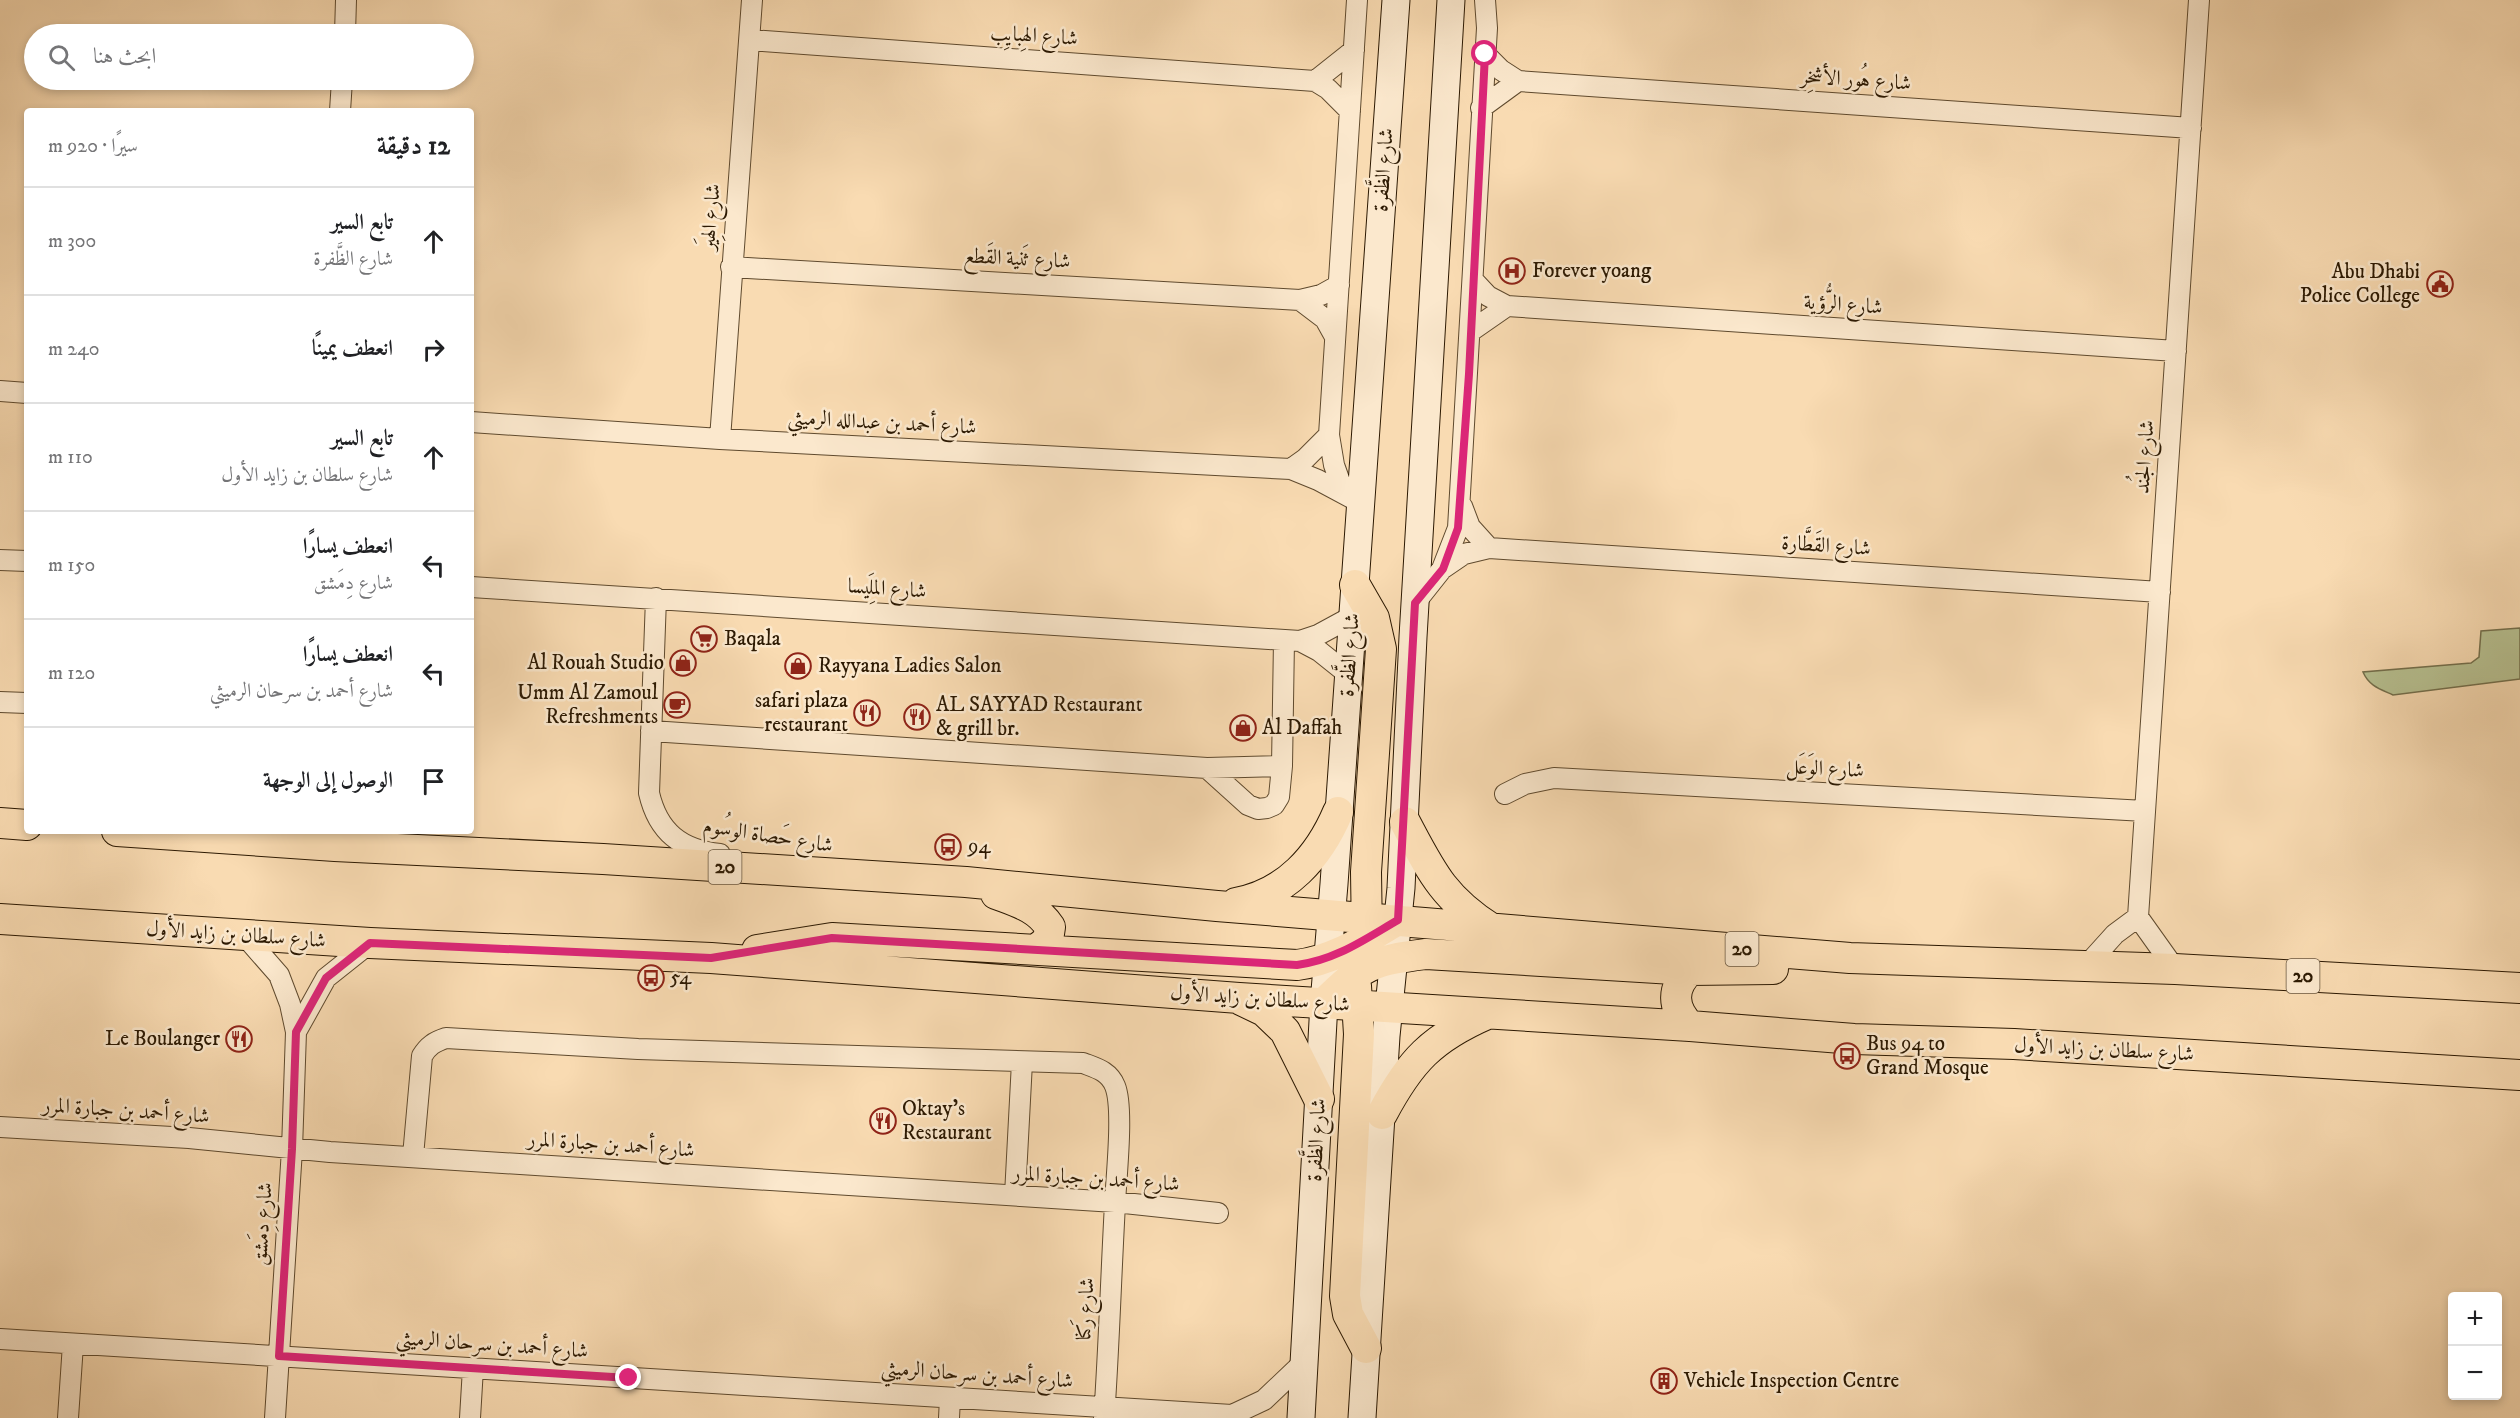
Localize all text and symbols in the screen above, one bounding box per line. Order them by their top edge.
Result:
street label: شارع الهِبايِب [989,20,1079,56]
search box [24,24,474,90]
route start [1471,40,1497,66]
icon: search [45,41,78,74]
text: ابحث هنا [93,43,156,70]
street label: شارع هُور الأشخِر [1798,57,1912,101]
street label: شارع الظَّفرة [1362,127,1404,213]
text: 12 دقيقة [377,130,450,163]
text: سيرًا · 920 m [48,134,138,159]
street label: شارع الهِيَر [692,182,731,254]
text: تابع السير [331,209,393,236]
icon: ahead [417,225,450,258]
text: 300 m [48,229,96,254]
street label: شارع ثَنية القَطع [963,240,1071,280]
text: شارع الظَّفرة [313,247,393,272]
hospital icon: Forever yoang [1497,256,1527,286]
place label: Forever yoang [1532,258,1652,284]
place label: Abu Dhabi Police College [2300,259,2420,309]
public building icon: Abu Dhabi Police College [2425,269,2455,299]
street label: شارع الرُّؤية [1802,280,1884,325]
icon: right [417,333,450,366]
text: انعطف يمينًا [312,335,393,362]
text: 240 m [48,337,99,362]
street label: شارع أحمد بن عبدالله الرميثي [787,402,977,447]
street label: شارع الجُند [2123,419,2165,495]
text: تابع السير [331,425,393,452]
icon: ahead [417,441,450,474]
text: 110 m [48,445,93,470]
text: شارع سلطان بن زايد الأول [221,463,393,488]
street label: شارع القَطَّارة [1780,524,1872,566]
text: انعطف يسارًا [303,533,393,560]
icon: left [417,549,450,582]
text: 150 m [48,553,95,578]
street label: شارع المِلَيسا [846,570,928,609]
text: شارع دِمَشق [314,571,393,596]
street label: شارع الظَّفرة [1328,612,1370,698]
supermarket icon: Baqala [689,624,719,654]
place label: Baqala [724,626,781,652]
text: انعطف يسارًا [303,641,393,668]
shop icon: Al Rouah Studio [668,648,698,678]
place label: Al Rouah Studio [527,650,664,676]
shop icon: Rayyana Ladies Salon [783,651,813,681]
place label: Rayyana Ladies Salon [818,653,1002,679]
icon: left [417,657,450,690]
text: 120 m [48,661,95,686]
text: شارع أحمد بن سرحان الرميثي [210,679,393,704]
place label: Umm Al Zamoul Refreshments [517,680,659,730]
place label: safari plaza restaurant [755,688,848,738]
cafe icon: Umm Al Zamoul Refreshments [662,690,692,720]
place label: AL SAYYAD Restaurant & grill br. [936,692,1143,742]
restaurant icon: safari plaza restaurant [852,698,882,728]
restaurant icon: AL SAYYAD Restaurant & grill br. [902,702,932,732]
shop icon: Al Daffah [1228,713,1258,743]
place label: Al Daffah [1262,715,1342,741]
street label: شارع الوَعَل [1785,751,1865,788]
icon: arrive [417,765,450,798]
text: الوصول إلى الوجهة [263,767,393,794]
street label: شارع حَصاة الوسُوم [701,807,836,863]
bus stop icon: 94 [933,832,963,862]
place label: 94 [967,834,991,860]
road number: 20 [708,850,742,884]
street label: شارع سلطان بن زايد الأول [145,913,327,958]
road number: 20 [1726,932,1758,966]
road number: 20 [2286,959,2320,993]
bus stop icon: 54 [636,963,666,993]
place label: 54 [670,965,692,991]
street label: شارع سلطان بن زايد الأول [1169,977,1351,1022]
restaurant icon: Le Boulanger [224,1024,254,1054]
place label: Le Boulanger [105,1026,220,1052]
street label: شارع سلطان بن زايد الأول [2013,1029,2195,1072]
place label: Bus 94 to Grand Mosque [1866,1031,1989,1081]
bus stop icon: Bus 94 to Grand Mosque [1832,1041,1862,1071]
street label: شارع أحمد بن جبارة المرر [39,1089,211,1134]
place label: Oktay's Restaurant [902,1096,992,1146]
street label: شارع الظَّفرة [1296,1097,1336,1183]
restaurant icon: Oktay's Restaurant [868,1106,898,1136]
street label: شارع أحمد بن جبارة المرر [524,1123,696,1168]
street label: شارع أحمد بن جبارة المرر [1009,1157,1181,1202]
street label: شارع دِمَشق [244,1181,283,1267]
street label: شارع رَكنا [1068,1277,1105,1341]
map controls [2448,1292,2502,1400]
button: + [2448,1292,2502,1346]
street label: شارع أحمد بن سرحان الرميثي [395,1322,589,1371]
button: − [2448,1346,2502,1400]
street label: شارع أحمد بن سرحان الرميثي [880,1352,1074,1401]
route end [615,1364,641,1390]
building icon: Vehicle Inspection Centre [1649,1366,1679,1396]
place label: Vehicle Inspection Centre [1683,1368,1900,1394]

